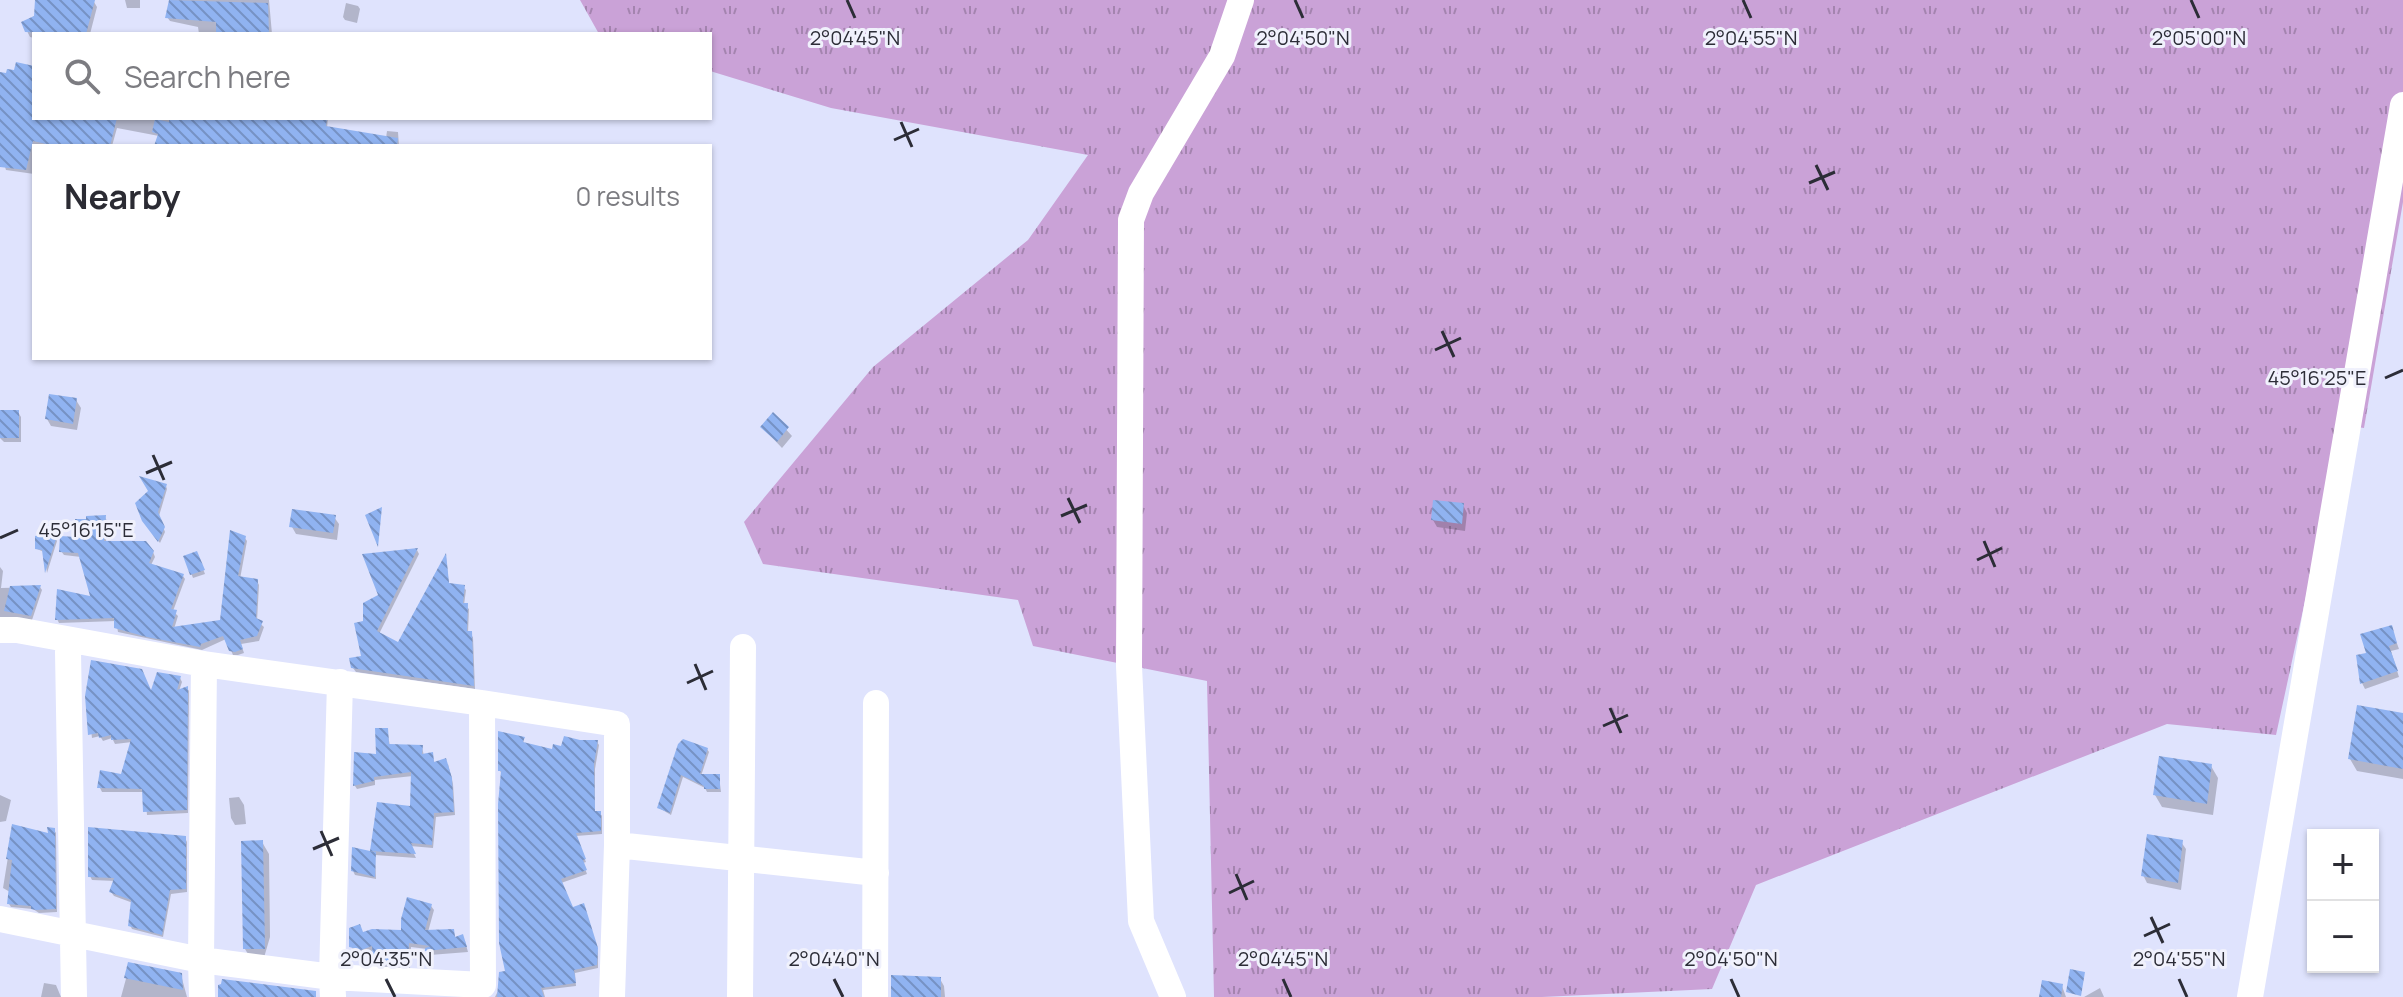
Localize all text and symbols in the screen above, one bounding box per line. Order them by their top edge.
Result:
text: 2°04'45"N [810,24,900,51]
text: 2°04'50"N [1256,24,1350,51]
text: 2°04'55"N [1705,24,1797,51]
text: 2°05'00"N [2152,24,2246,51]
search box [32,32,712,120]
icon: search [60,54,104,98]
text: Search here [124,56,291,97]
text: Nearby [64,173,180,219]
text: 0 results [575,178,680,214]
text: 45°16'25"E [2267,364,2367,391]
text: 45°16'15"E [38,516,134,543]
map controls [2307,829,2379,973]
button: + [2307,829,2379,901]
button: − [2307,901,2379,973]
text: 2°04'35"N [340,945,432,972]
text: 2°04'40"N [788,945,880,972]
text: 2°04'45"N [1238,945,1328,972]
text: 2°04'50"N [1684,945,1778,972]
text: 2°04'55"N [2133,945,2225,972]

